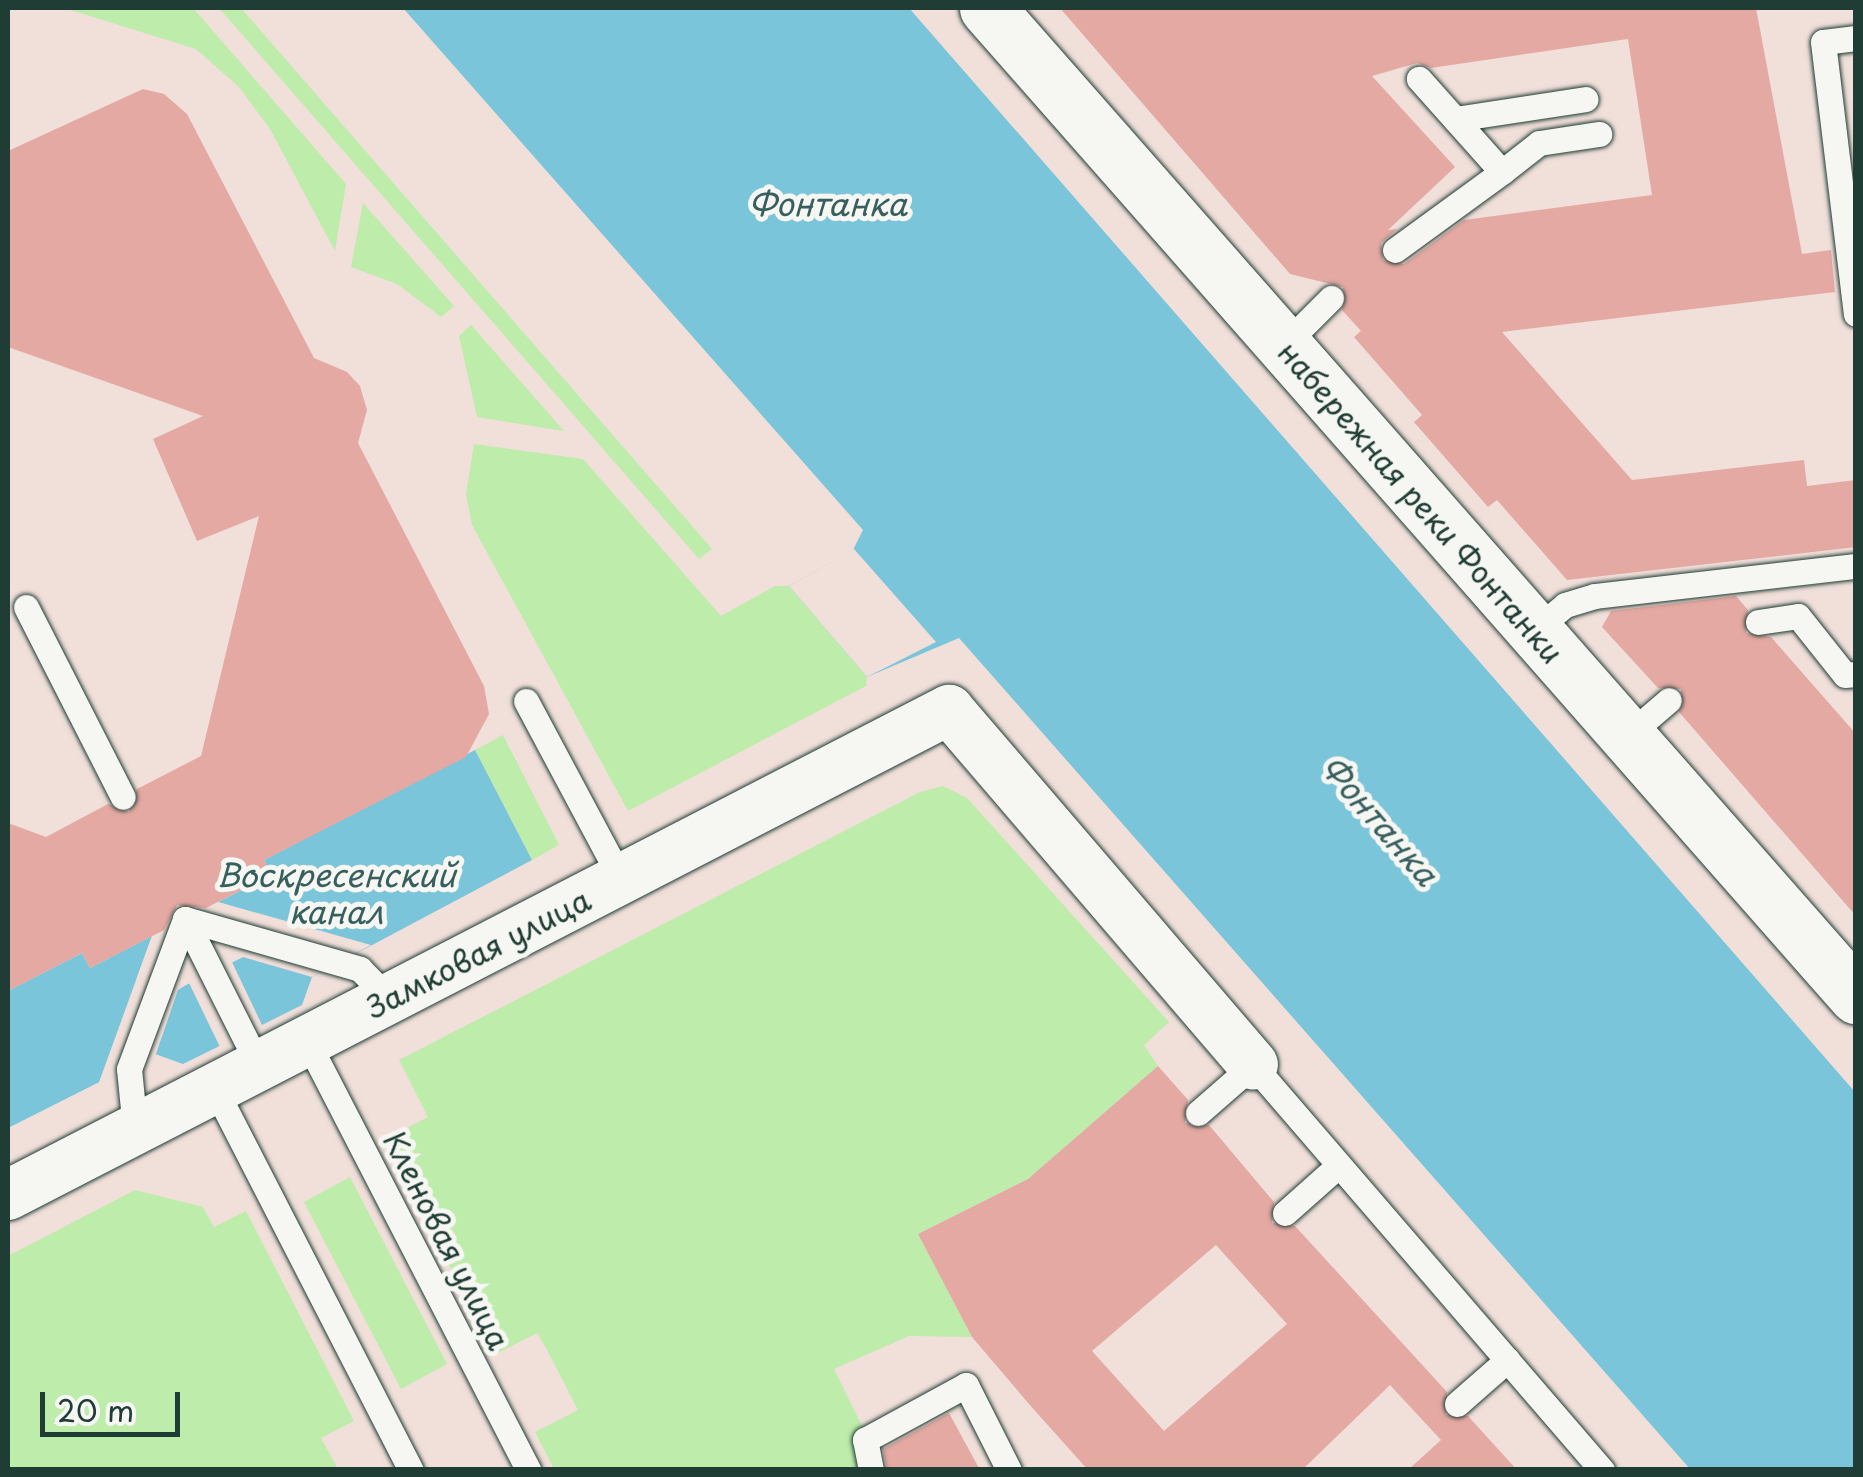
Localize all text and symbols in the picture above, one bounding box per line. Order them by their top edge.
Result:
water label: Фонтанка [749,184,907,222]
street label: набережная реки Фонтанки [1270,333,1572,671]
water label: Фонтанка [1314,748,1446,892]
water label: Воскресенский канал [216,856,456,931]
street label: Замковая улица [360,881,596,1025]
street label: Кленовая улица [376,1125,518,1355]
scale bar [45,1372,185,1434]
text: 20 m [57,1387,134,1432]

